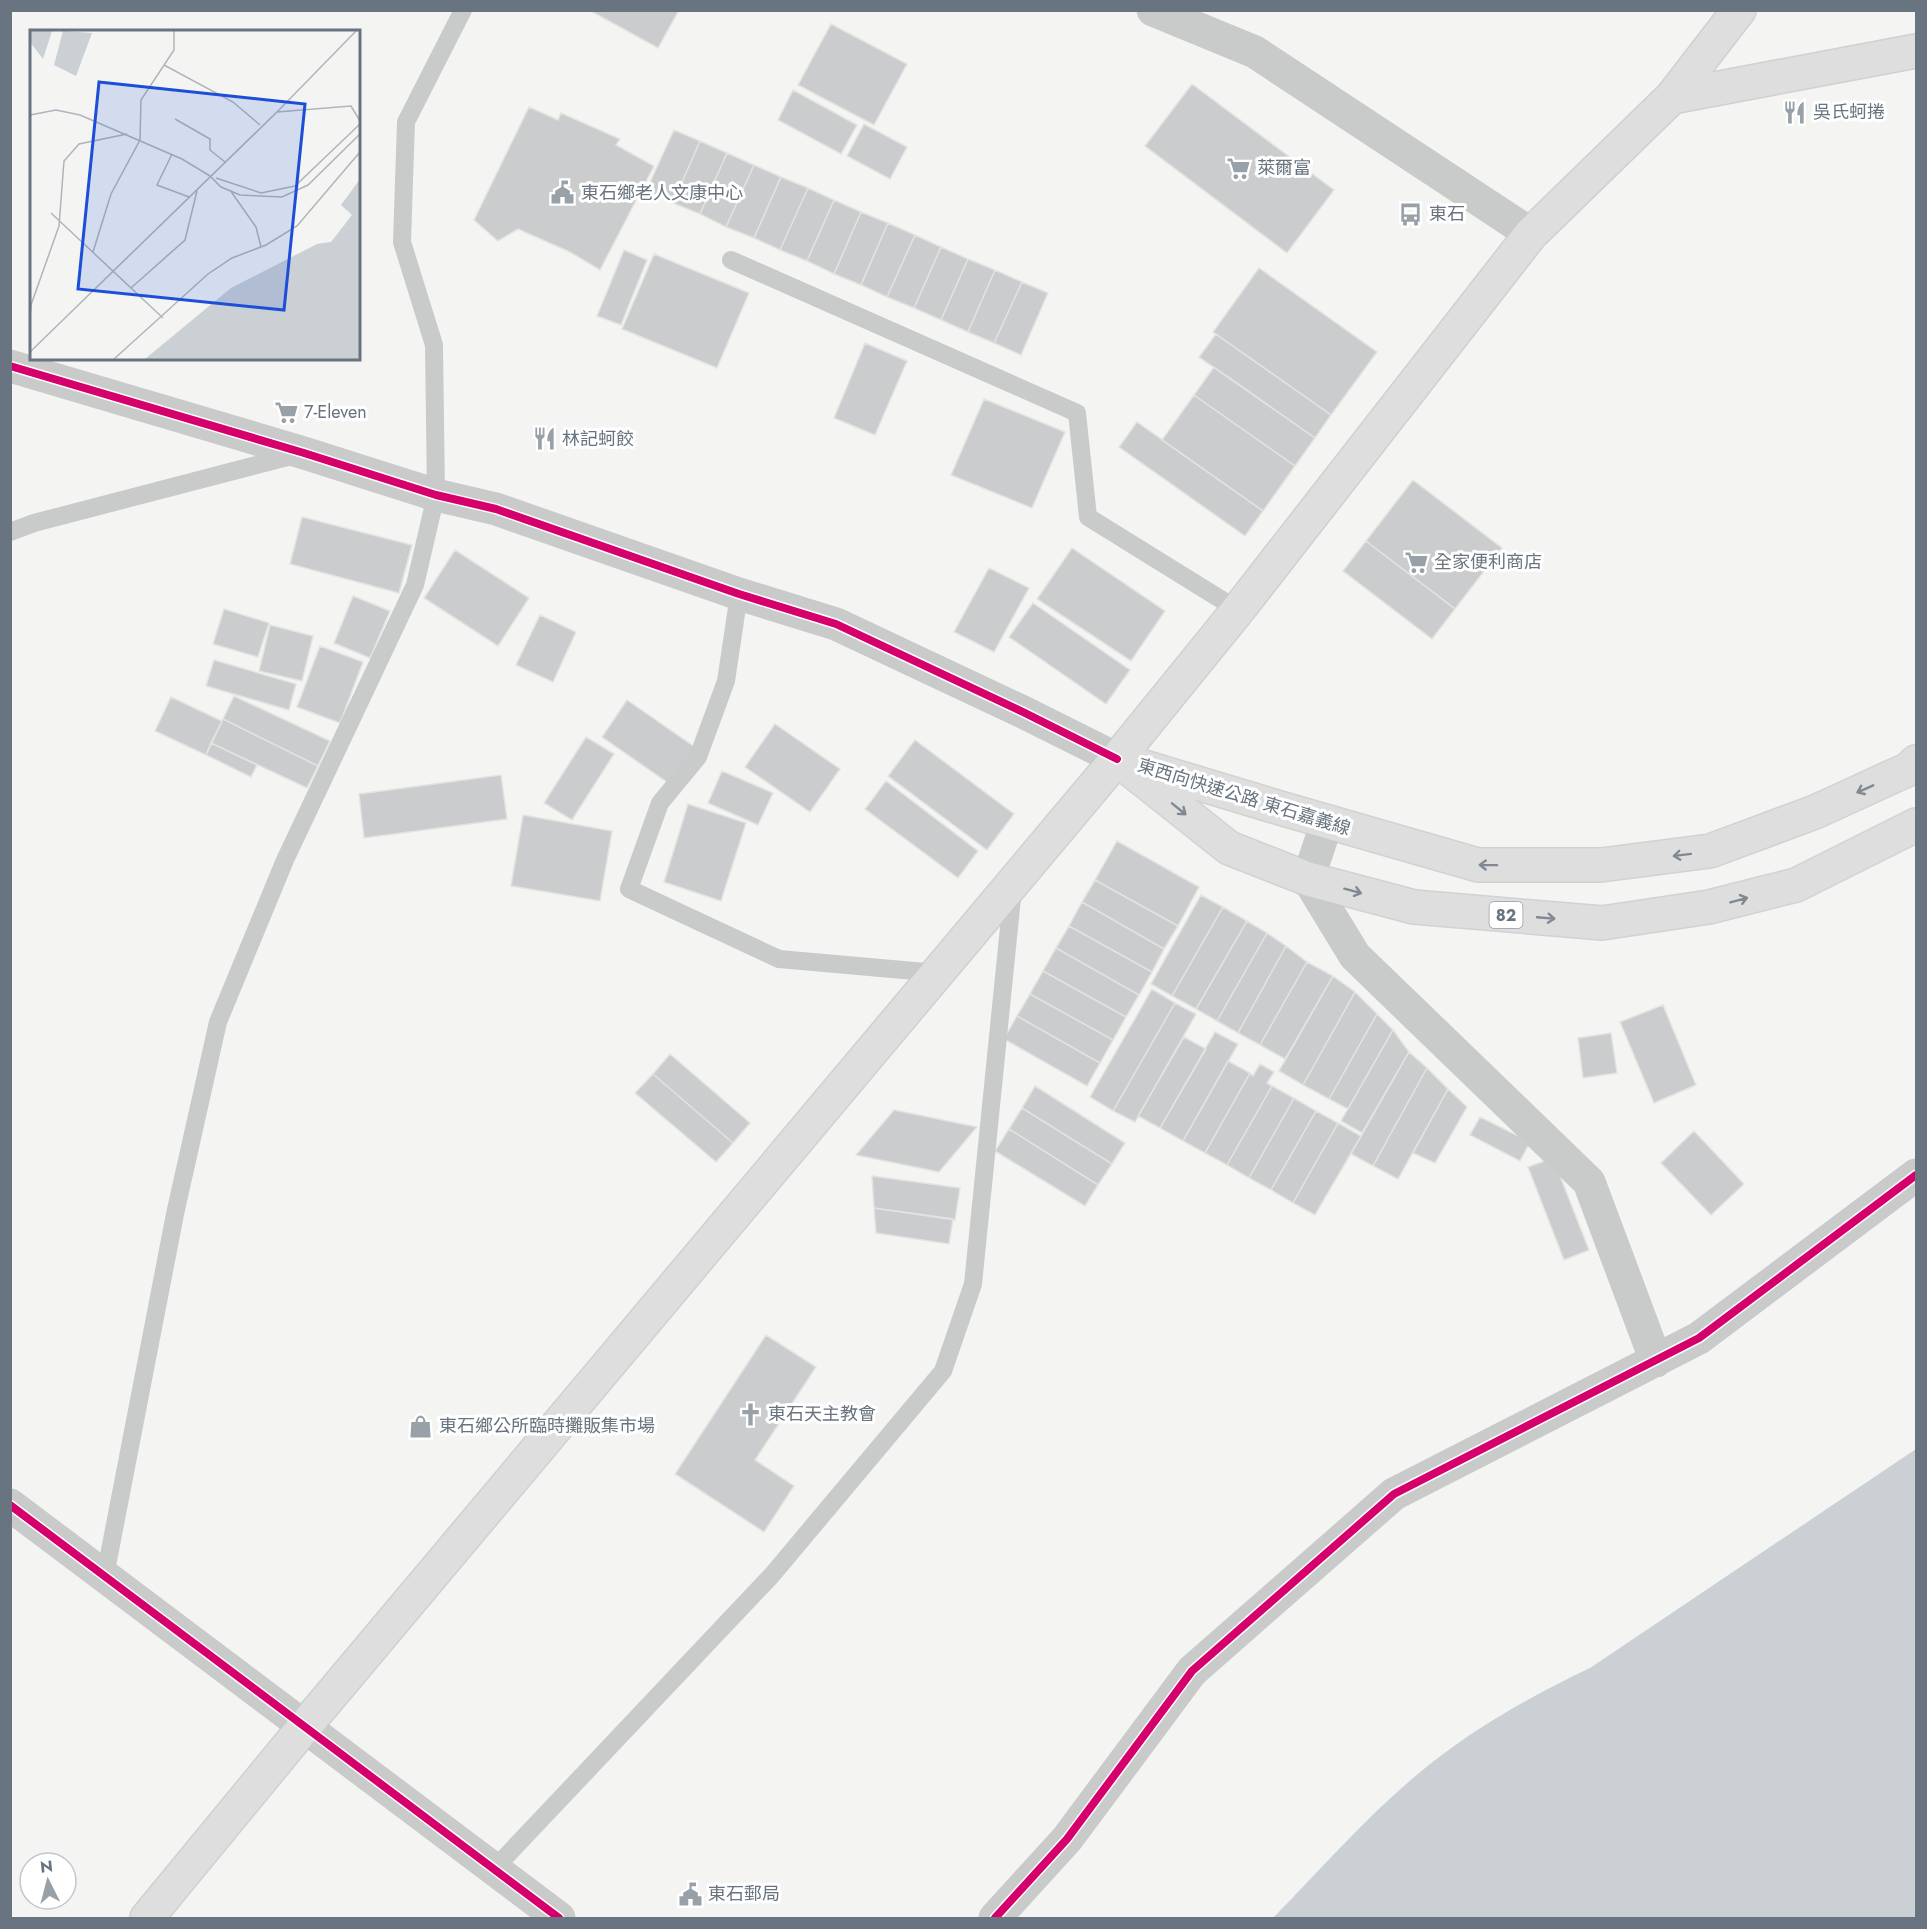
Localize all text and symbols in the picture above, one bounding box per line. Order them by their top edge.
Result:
inset map [30,30,360,360]
restaurant icon: 吳氏蚵捲 [1782,99,1808,125]
place label: 吳氏蚵捲 [1813,99,1885,125]
supermarket icon: 萊爾富 [1226,155,1252,181]
place label: 萊爾富 [1257,155,1311,181]
public building icon: 東石鄉老人文康中心 [550,180,576,206]
place label: 東石鄉老人文康中心 [581,180,743,206]
bus stop icon: 東石 [1398,201,1424,227]
place label: 東石 [1429,201,1465,227]
supermarket icon: 7-Eleven [273,399,299,425]
place label: 7-Eleven [304,399,367,425]
restaurant icon: 林記蚵餃 [531,426,557,452]
place label: 林記蚵餃 [562,426,634,452]
supermarket icon: 全家便利商店 [1403,549,1429,575]
place label: 全家便利商店 [1434,549,1542,575]
street label: 東西向快速公路 東石嘉義線 [1134,752,1354,842]
one-way arrow [1856,784,1874,795]
one-way arrow [1171,802,1187,815]
one-way arrow [1673,849,1693,860]
one-way arrow [1478,859,1498,870]
one-way arrow [1344,885,1363,897]
one-way arrow [1729,893,1748,905]
road number: 82 [1490,902,1522,928]
one-way arrow [1535,913,1555,924]
church icon: 東石天主教會 [737,1401,763,1427]
place label: 東石天主教會 [768,1401,876,1427]
shop icon: 東石鄉公所臨時攤販集市場 [408,1413,434,1439]
place label: 東石鄉公所臨時攤販集市場 [439,1413,655,1439]
north arrow [18,1851,78,1911]
text: N [39,1854,54,1879]
public building icon: 東石郵局 [677,1881,703,1907]
place label: 東石郵局 [708,1881,780,1907]

